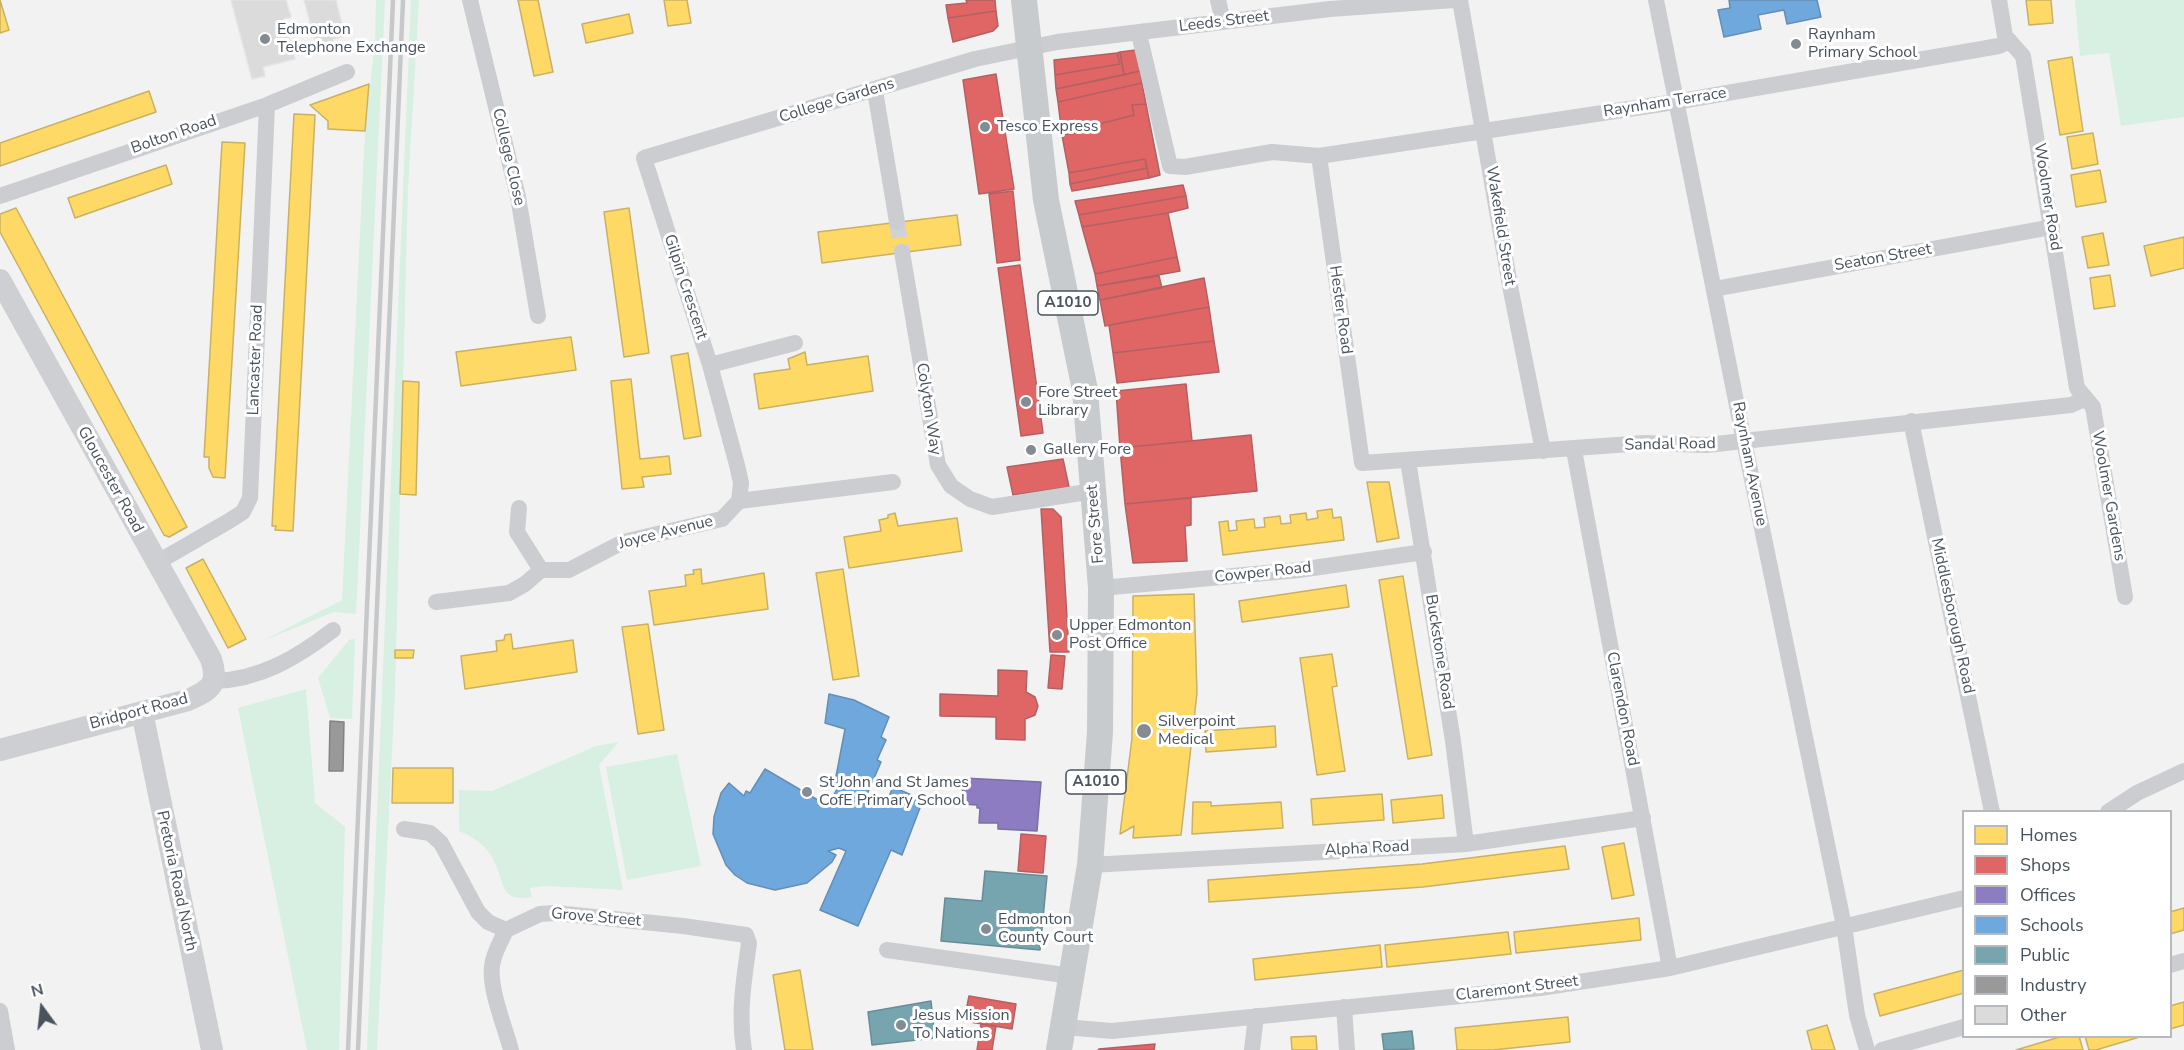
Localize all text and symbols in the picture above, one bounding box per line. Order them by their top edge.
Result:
street label: Leeds Street [1178,7,1270,37]
place label: Edmonton Telephone Exchange [277,20,426,58]
place label: Raynham Primary School [1808,25,1917,63]
marker: Edmonton Telephone Exchange [258,32,272,46]
marker: Raynham Primary School [1789,37,1803,51]
street label: College Gardens [777,74,897,128]
street label: Raynham Terrace [1602,84,1728,122]
street label: College Close [487,106,529,208]
street label: Bolton Road [129,111,219,159]
place label: Tesco Express [997,117,1098,137]
marker: Tesco Express [978,120,992,134]
street label: Woolmer Road [2029,142,2065,252]
street label: Wakefield Street [1481,165,1519,287]
street label: Gilpin Crescent [659,232,711,342]
street label: Seaton Street [1833,240,1933,276]
street label: Hester Road [1324,264,1356,356]
road number: A1010 [1038,291,1098,315]
street label: Lancaster Road [244,304,268,416]
street label: Colyton Way [911,362,945,456]
place label: Fore Street Library [1038,383,1117,421]
marker: Fore Street Library [1019,395,1033,409]
street label: Raynham Avenue [1728,400,1770,528]
street label: Gloucester Road [73,423,147,537]
street label: Woolmer Gardens [2087,430,2129,562]
street label: Sandal Road [1624,435,1716,455]
place label: Gallery Fore [1043,440,1131,460]
marker: Gallery Fore [1024,443,1038,457]
street label: Fore Street [1083,484,1109,564]
street label: Joyce Avenue [617,512,715,554]
street label: Middlesborough Road [1926,537,1978,695]
street label: Cowper Road [1214,558,1312,588]
street label: Buckstone Road [1420,593,1458,711]
place label: Upper Edmonton Post Office [1069,616,1191,654]
marker: Upper Edmonton Post Office [1050,628,1064,642]
street label: Clarendon Road [1602,650,1642,768]
street label: Bridport Road [88,690,190,734]
place label: Silverpoint Medical [1158,712,1235,750]
marker: Silverpoint Medical [1135,722,1153,740]
road number: A1010 [1066,770,1126,794]
place label: St John and St James CofE Primary School [819,773,969,811]
marker: St John and St James CofE Primary School [800,785,814,799]
street label: Pretoria Road North [152,809,200,953]
legend [1962,810,2172,1038]
text: Homes [2020,823,2077,847]
street label: Alpha Road [1324,837,1410,861]
text: Shops [2020,853,2070,877]
text: Offices [2020,883,2076,907]
street label: Grove Street [550,904,642,932]
place label: Edmonton County Court [998,910,1093,948]
text: Schools [2020,913,2084,937]
marker: Edmonton County Court [979,922,993,936]
text: Public [2020,943,2070,967]
street label: Claremont Street [1455,972,1579,1006]
text: Industry [2020,973,2087,997]
north arrow [12,978,72,1038]
text: N [29,978,46,1003]
text: Other [2020,1003,2066,1027]
place label: Jesus Mission To Nations [913,1006,1010,1044]
marker: Jesus Mission To Nations [894,1018,908,1032]

